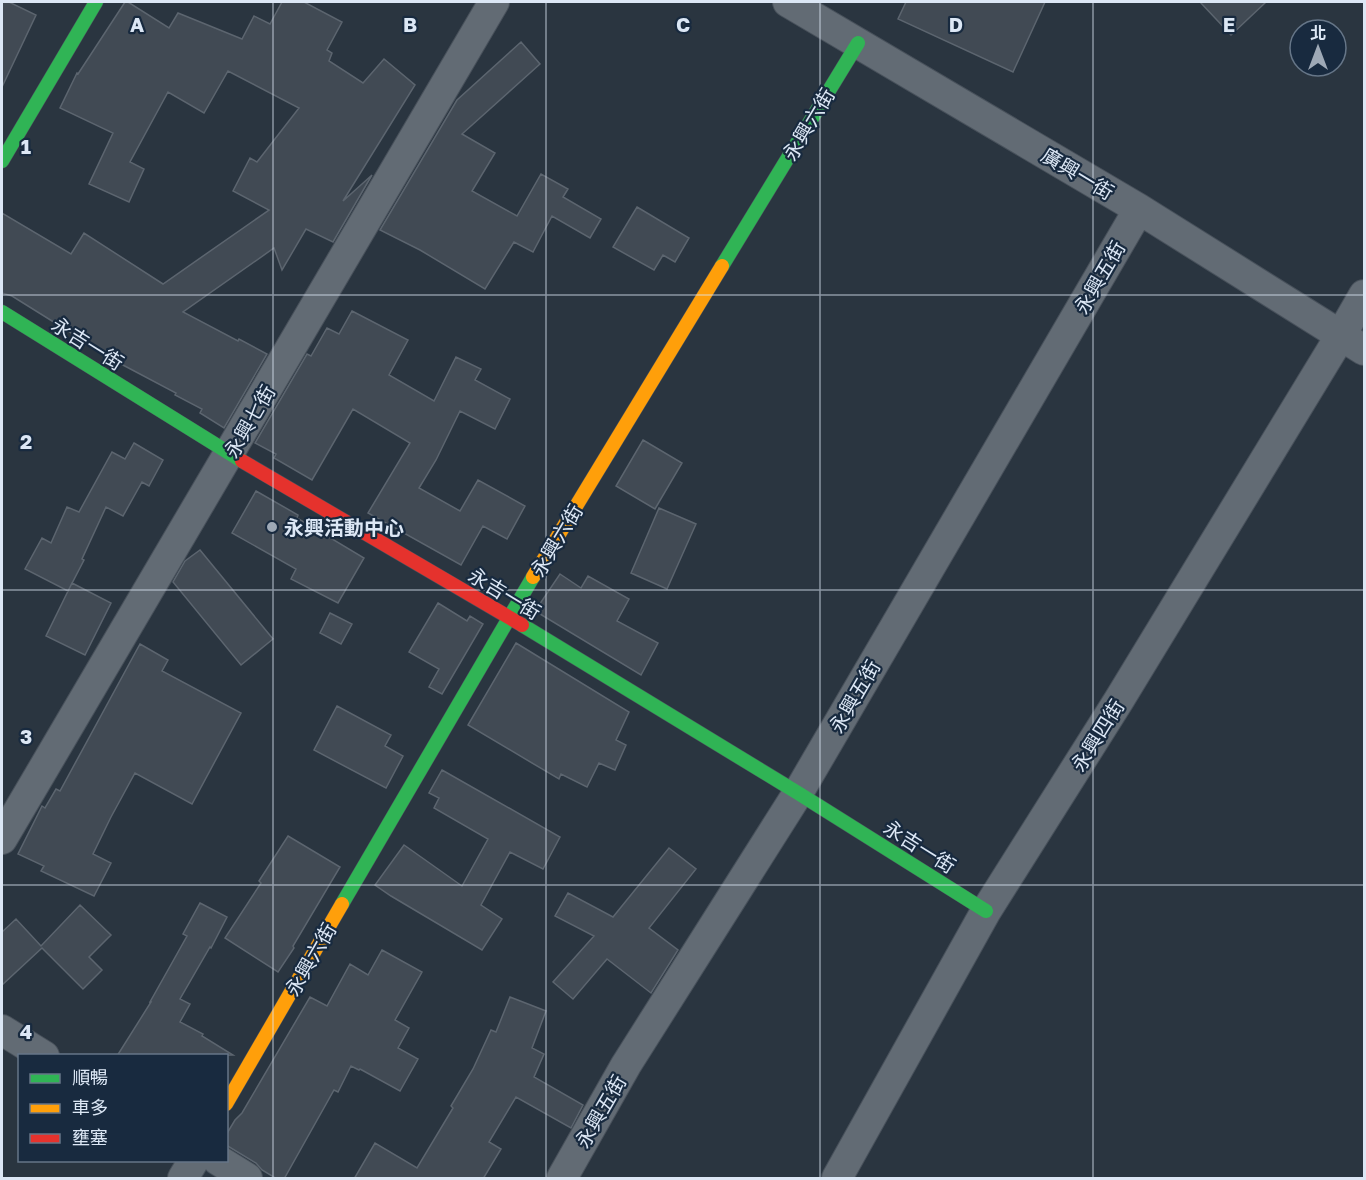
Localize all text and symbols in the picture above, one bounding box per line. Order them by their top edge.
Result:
text: A [130,12,144,36]
text: B [403,12,417,36]
text: C [676,12,690,36]
text: D [949,12,963,36]
text: E [1223,12,1235,36]
north arrow [1288,18,1348,78]
text: 北 [1310,23,1326,43]
street label: 永興六街 [777,84,839,164]
text: 1 [21,134,31,158]
street label: 廣興一街 [1038,142,1118,204]
street label: 永興五街 [1069,236,1129,318]
street label: 永吉一街 [48,312,128,374]
street label: 永興七街 [219,380,279,462]
text: 2 [20,429,32,453]
street label: 永興六街 [525,500,587,580]
place label: 永興活動中心 [284,515,404,539]
marker: 永興活動中心 [265,520,279,534]
street label: 永吉一街 [465,562,545,624]
street label: 永興五街 [824,655,884,737]
street label: 永興四街 [1066,695,1128,775]
text: 3 [20,724,32,748]
street label: 永吉一街 [880,815,960,877]
street label: 永興六街 [280,918,340,1000]
text: 4 [20,1019,32,1043]
legend [18,1054,228,1162]
text: 順暢 [72,1066,108,1088]
street label: 永興五街 [570,1070,630,1152]
text: 車多 [72,1096,108,1118]
text: 壅塞 [72,1126,108,1148]

